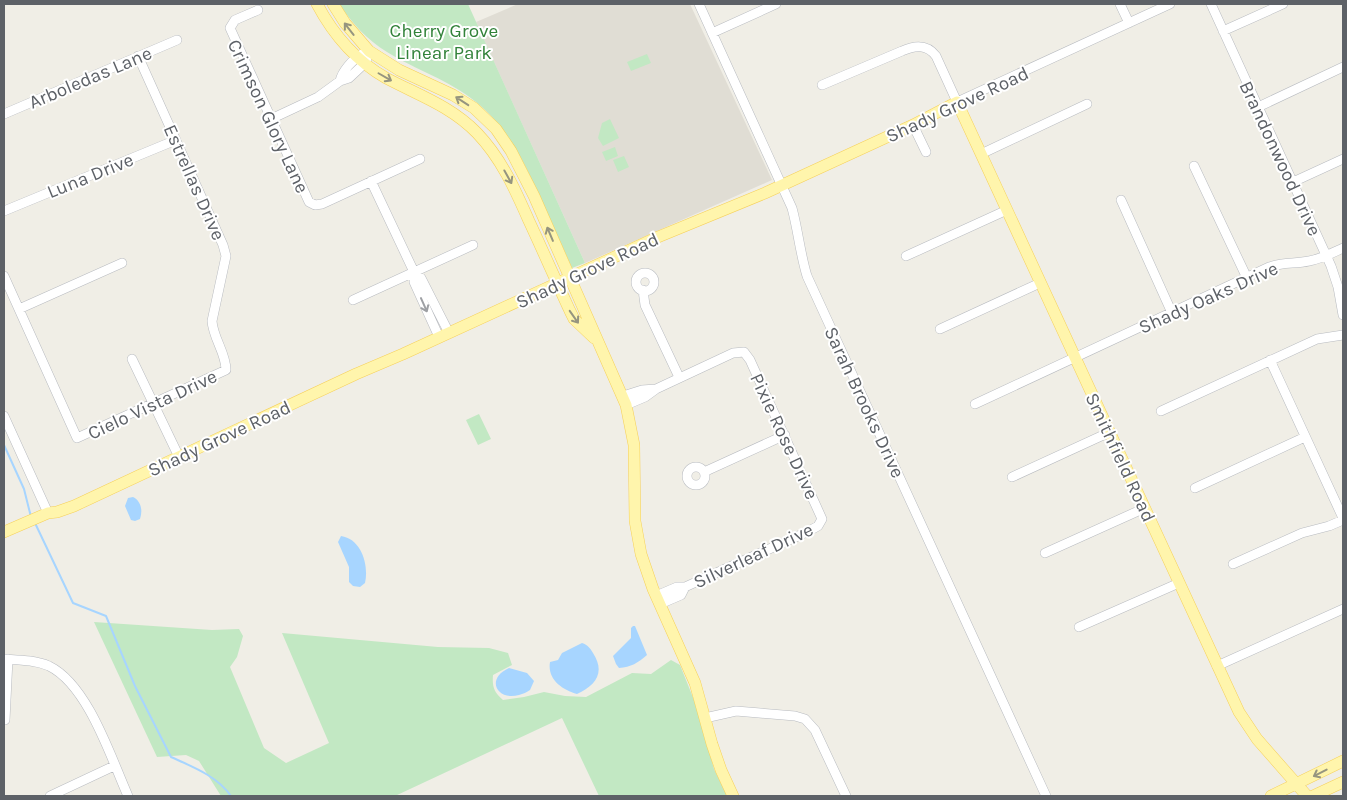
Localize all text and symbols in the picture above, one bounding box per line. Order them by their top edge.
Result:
park label: Cherry Grove Linear Park [390,20,498,64]
one-way arrow [344,22,355,35]
street label: Crimson Glory Lane [223,36,313,197]
street label: Arboledas Lane [26,42,155,114]
street label: Shady Grove Road [882,62,1032,148]
one-way arrow [378,72,392,82]
street label: Brandonwood Drive [1235,77,1326,239]
one-way arrow [455,95,469,106]
street label: Estrellas Drive [159,121,229,244]
street label: Luna Drive [44,149,137,203]
one-way arrow [503,169,513,184]
one-way arrow [545,227,554,242]
street label: Shady Grove Road [512,228,662,314]
street label: Shady Oaks Drive [1135,257,1282,339]
one-way arrow [420,297,430,312]
one-way arrow [569,310,579,324]
street label: Sarah Brooks Drive [819,323,909,482]
street label: Cielo Vista Drive [84,365,221,444]
street label: Pixie Rose Drive [745,370,823,503]
street label: Smithfield Road [1080,389,1160,526]
street label: Shady Grove Road [144,396,294,482]
street label: Silverleaf Drive [690,519,817,593]
one-way arrow [1313,769,1328,778]

